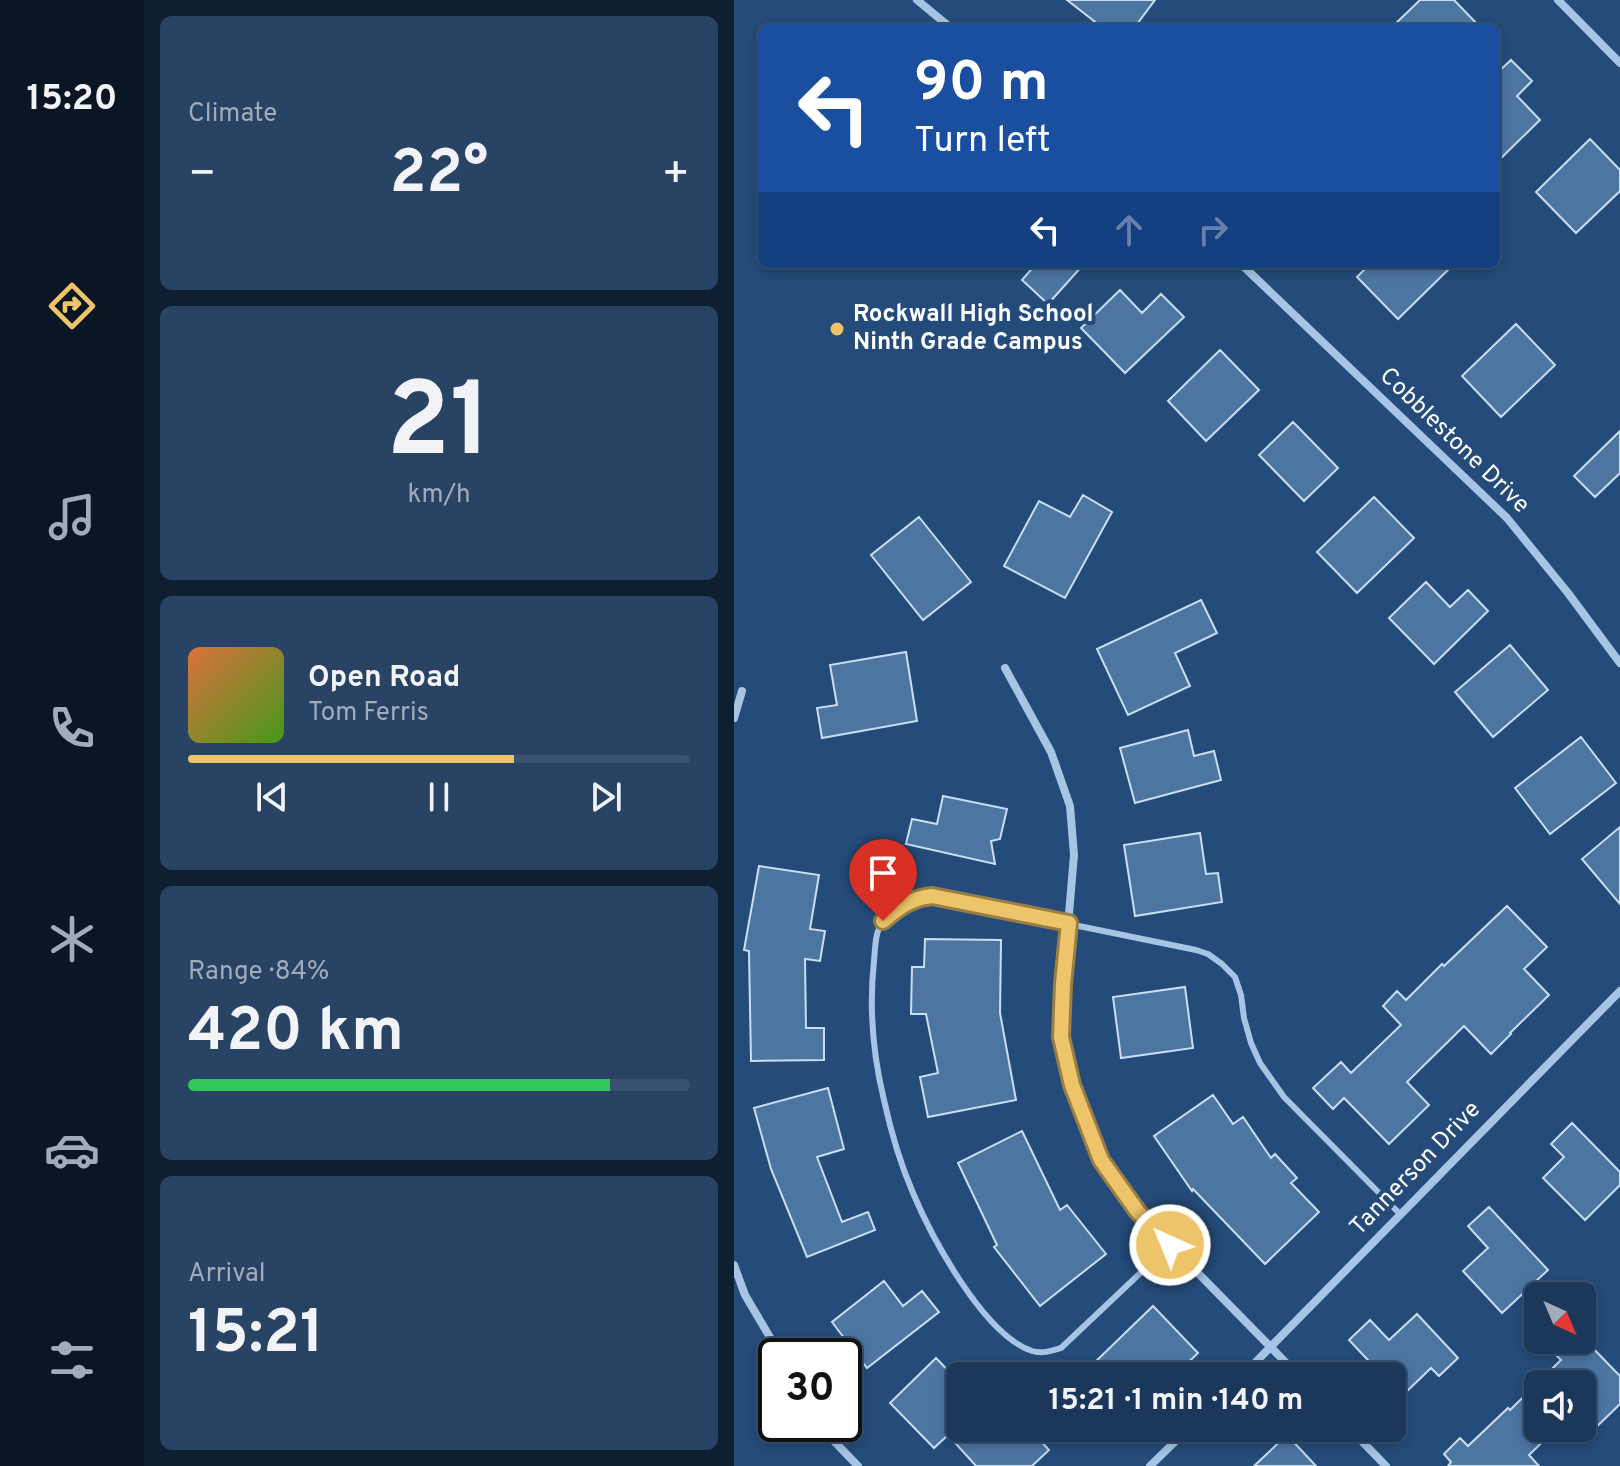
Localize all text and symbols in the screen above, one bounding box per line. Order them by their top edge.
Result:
text: 90 m [914,50,1049,120]
icon: left [782,56,886,160]
text: 15:20 [27,77,117,123]
text: Climate [188,98,277,131]
text: Turn left [914,119,1051,165]
text: 22° [390,138,488,214]
text: − [188,148,216,204]
text: + [662,148,690,204]
icon: left [1023,208,1067,252]
icon: ahead [1107,208,1151,252]
icon: right [1191,208,1235,252]
icon: directions [44,278,100,334]
place label: Rockwall High School Ninth Grade Campus [853,300,1094,358]
marker: Rockwall High School Ninth Grade Campus [828,320,846,338]
text: 21 [386,361,492,493]
street label: Cobblestone Drive [1373,362,1535,520]
text: km/h [407,479,471,512]
icon: music [44,489,100,545]
text: Open Road [308,660,460,697]
text: Tom Ferris [308,697,429,730]
icon: phone [44,700,100,756]
icon: previous [250,775,294,819]
icon: pause [417,775,461,819]
icon: next [584,775,628,819]
pin [849,839,917,921]
icon: arrive [861,851,905,895]
icon: climate [44,911,100,967]
text: Range · 84% [188,956,329,989]
text: 420 km [188,996,404,1072]
street label: Tannerson Drive [1344,1095,1488,1243]
icon: car [44,1122,100,1178]
position arrow [1128,1203,1212,1287]
text: Arrival [188,1258,266,1291]
north arrow [1524,1282,1596,1354]
map controls [1524,1282,1596,1442]
text: 15:21 [188,1298,324,1374]
icon: filters [44,1332,100,1388]
speed limit sign: 30 [758,1338,862,1442]
button: sound [1524,1370,1596,1442]
text: 15:21 · 1 min · 140 m [1049,1383,1303,1420]

